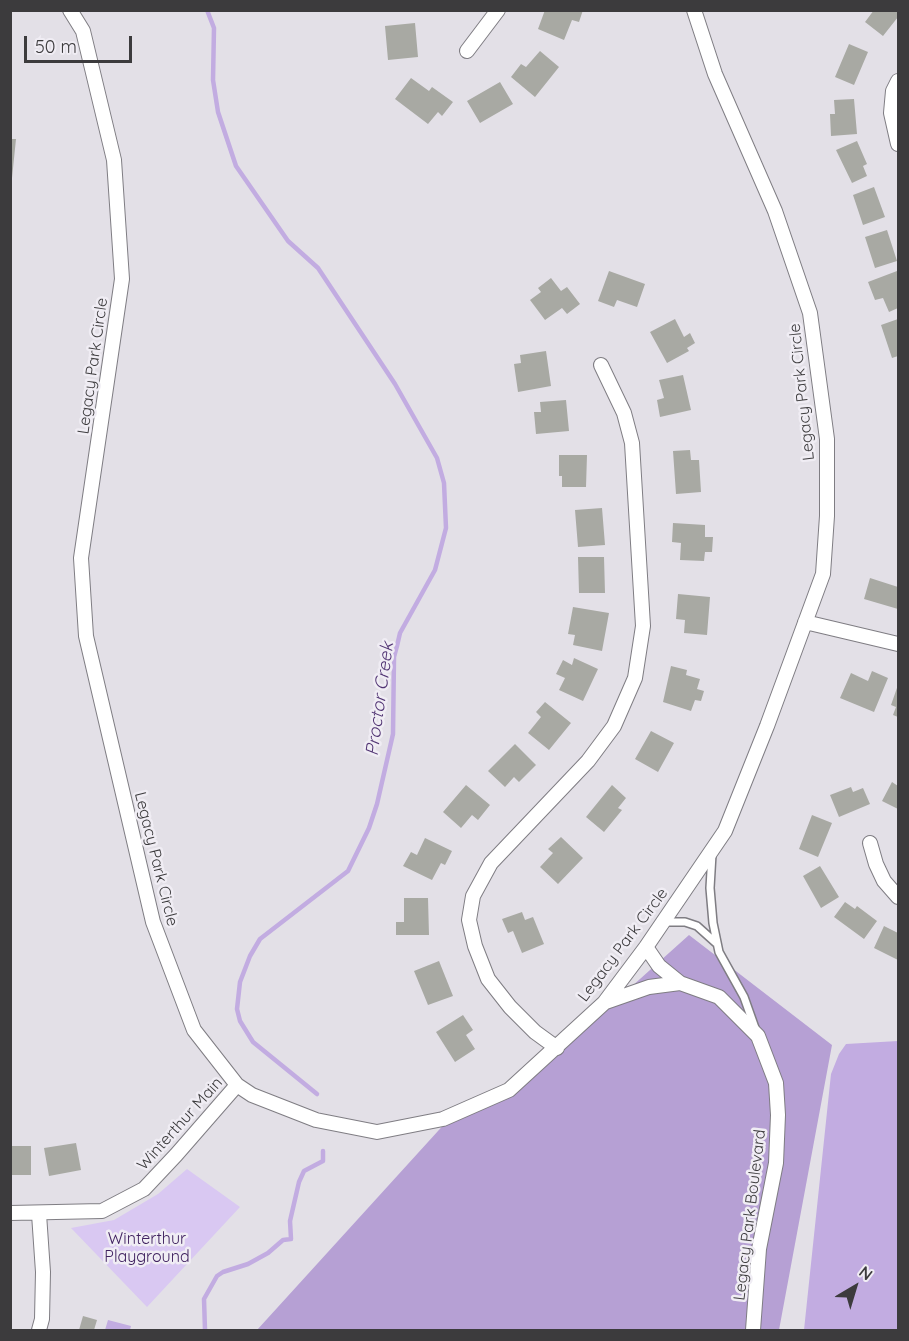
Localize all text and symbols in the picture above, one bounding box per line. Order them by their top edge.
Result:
scale bar [27,24,135,62]
text: 50 m [35,35,77,58]
street label: Legacy Park Circle [74,297,112,435]
street label: Legacy Park Circle [785,323,819,461]
water label: Proctor Creek [361,641,399,757]
street label: Legacy Park Circle [130,790,182,928]
street label: Legacy Park Circle [574,884,672,1006]
street label: Winterthur Main [133,1074,227,1174]
street label: Legacy Park Boulevard [730,1128,770,1302]
park label: Winterthur Playground [104,1229,190,1267]
north arrow [825,1257,885,1317]
text: N [855,1261,877,1284]

